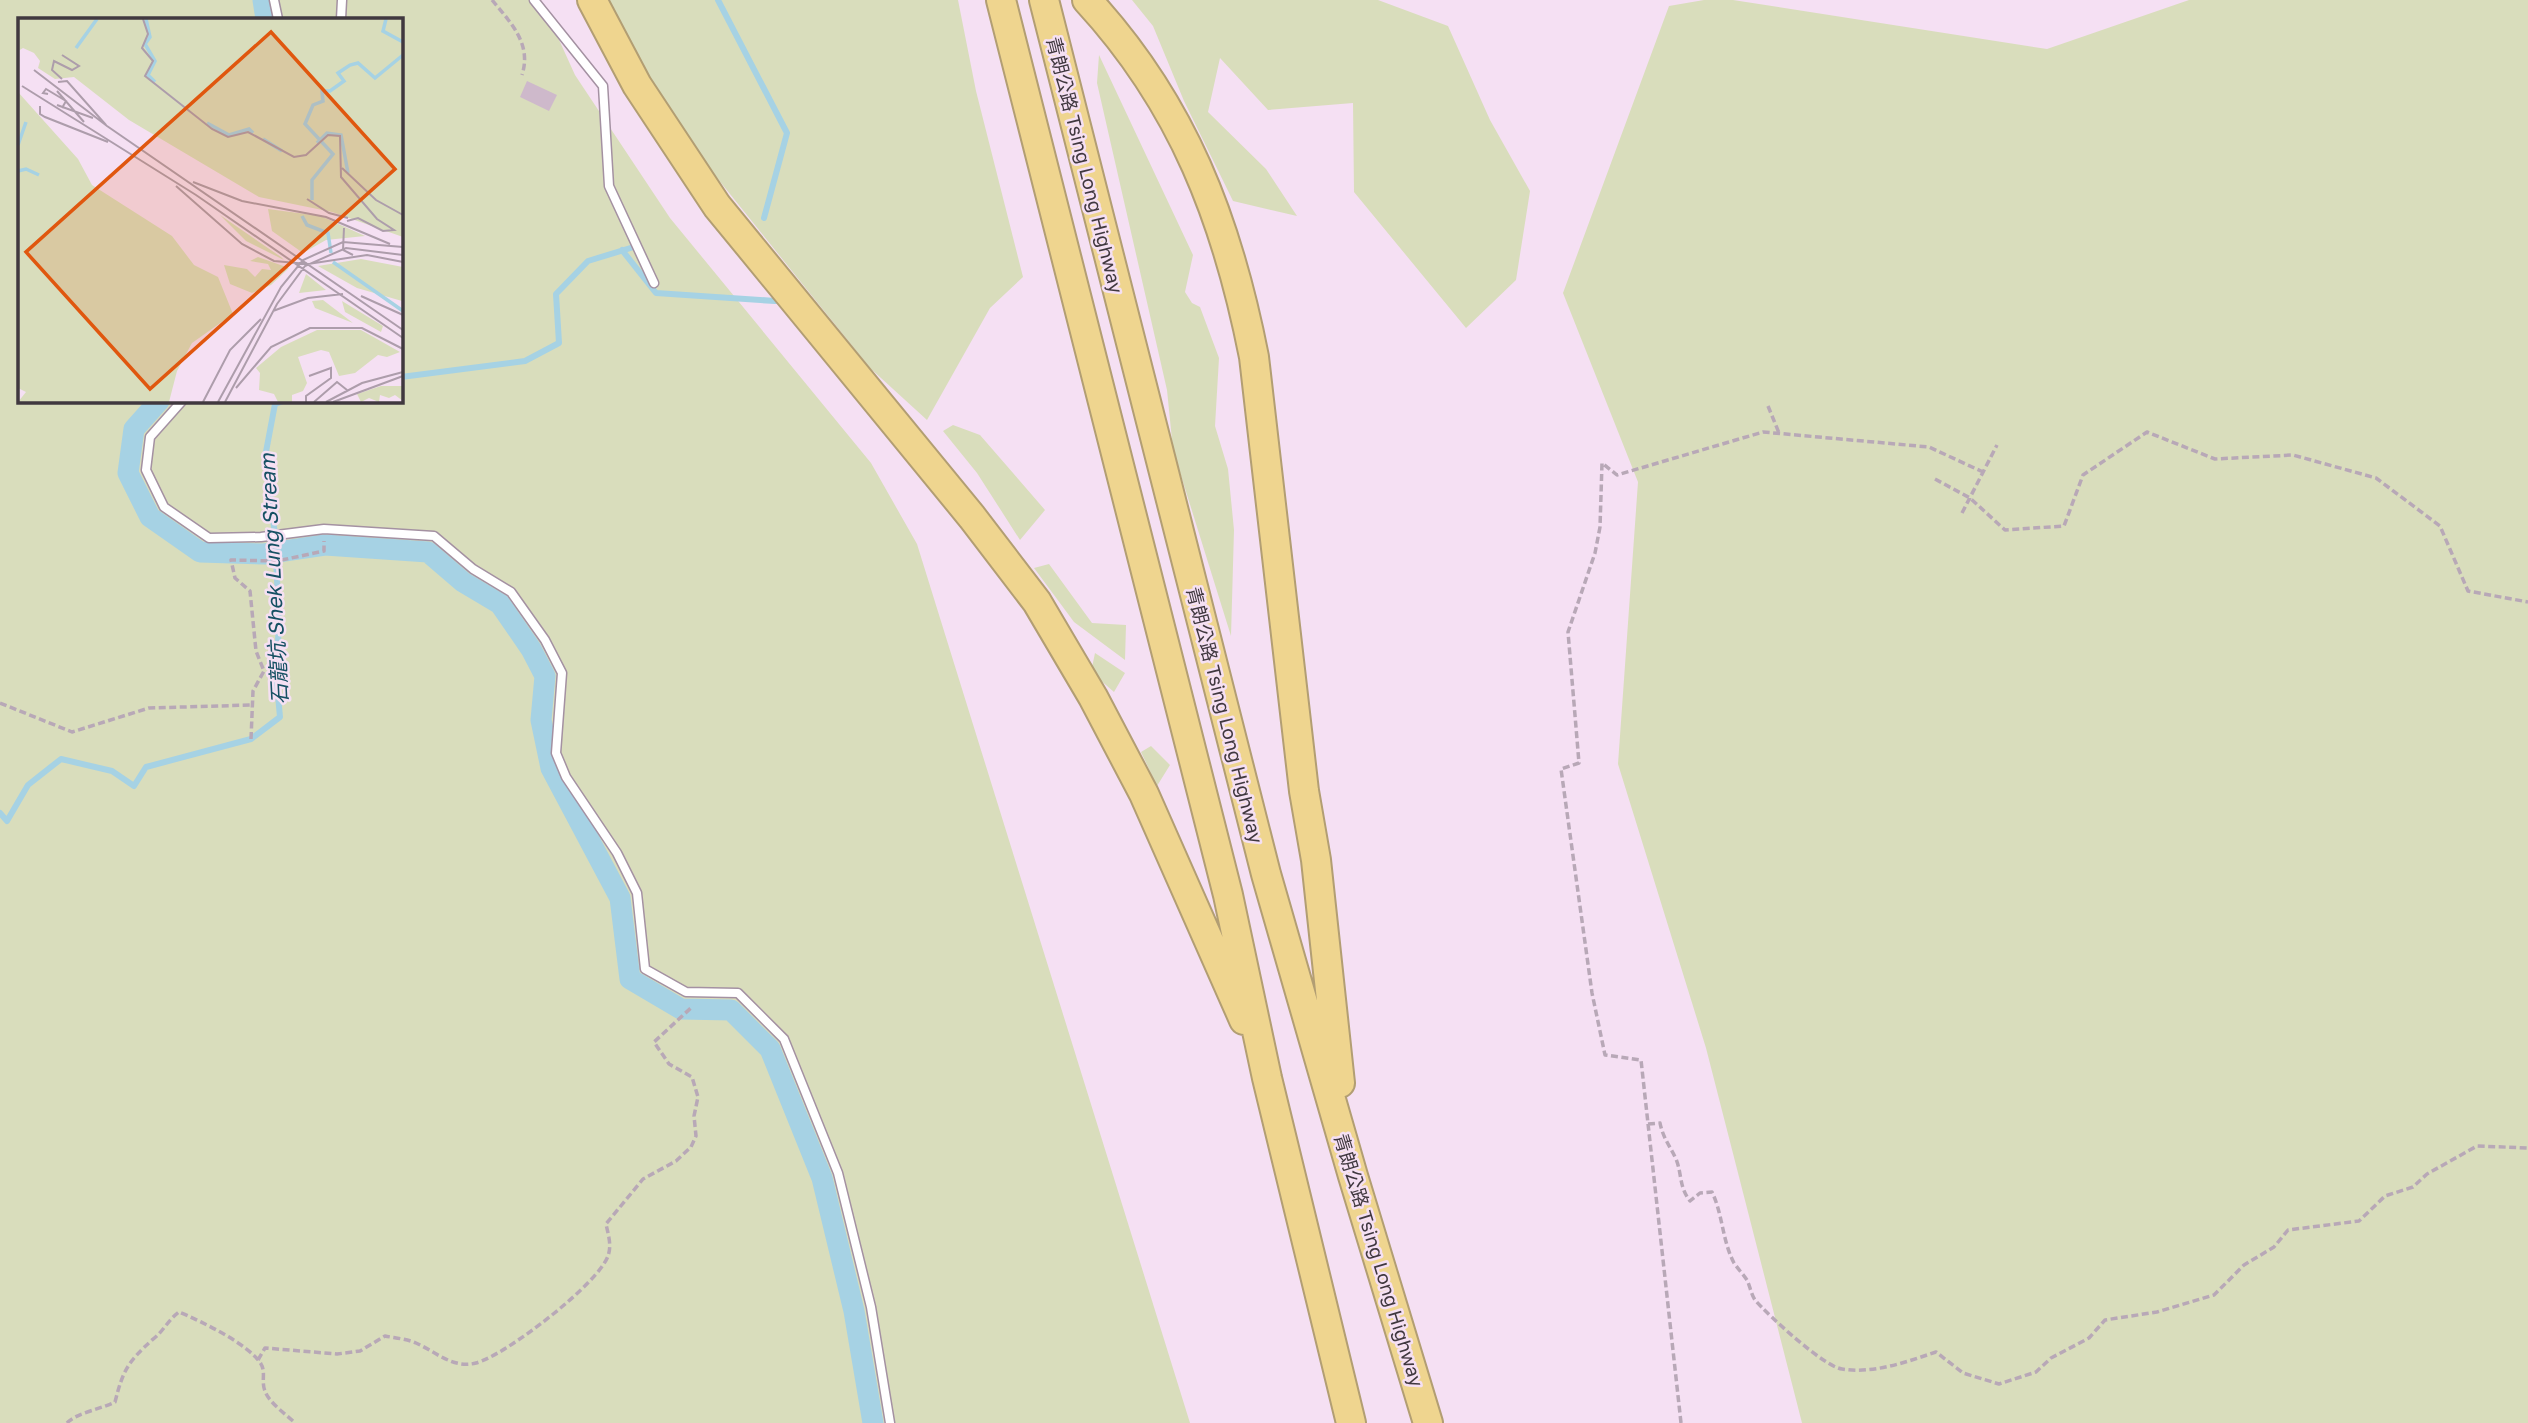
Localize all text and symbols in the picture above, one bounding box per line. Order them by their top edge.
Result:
inset map [18,18,402,402]
street label: 青朗公路 Tsing Long Highway [1042,34,1129,296]
water label: 石龍坑 Shek Lung Stream [253,451,293,705]
street label: 青朗公路 Tsing Long Highway [1182,584,1269,846]
street label: 青朗公路 Tsing Long Highway [1330,1130,1429,1390]

